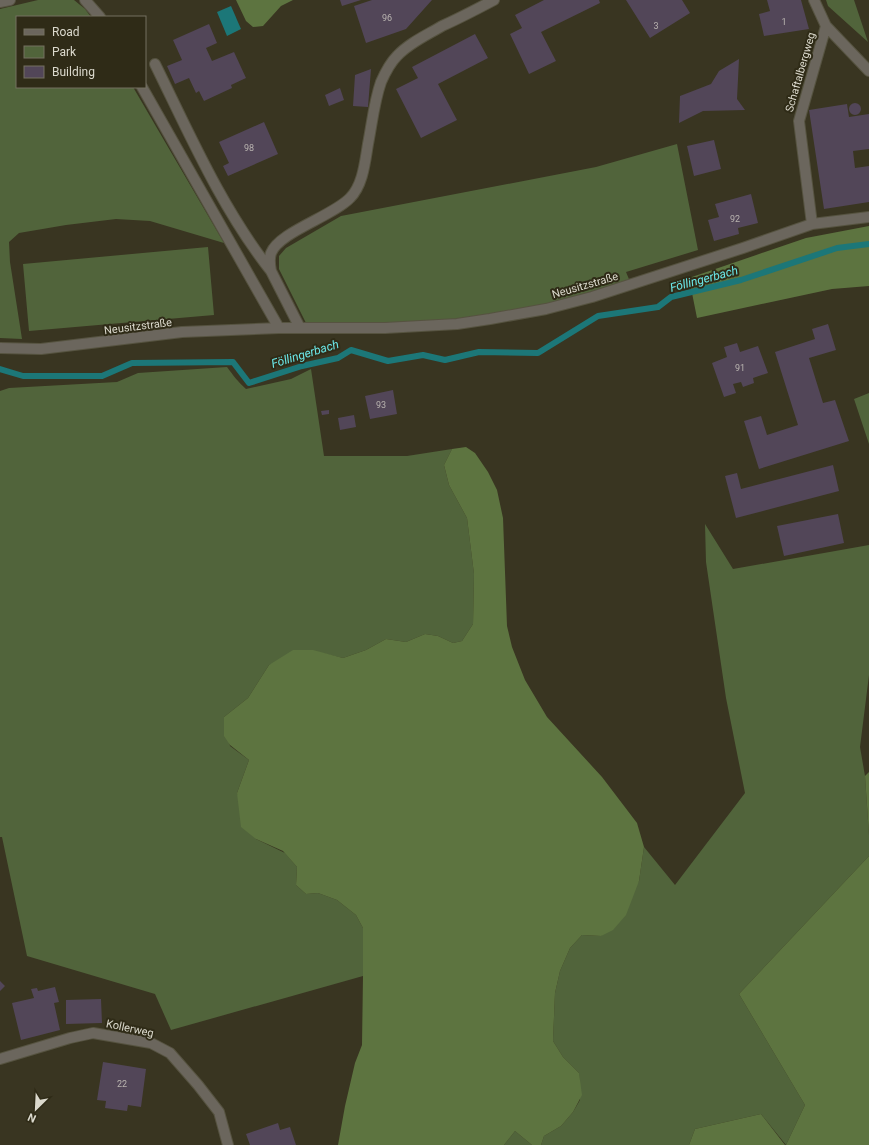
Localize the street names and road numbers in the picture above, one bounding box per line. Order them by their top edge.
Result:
street label: Schaftalbergweg [783,31,818,114]
street label: Neusitzstraße [551,270,620,301]
street label: Neusitzstraße [103,316,173,337]
street label: Kollerweg [105,1017,155,1040]

